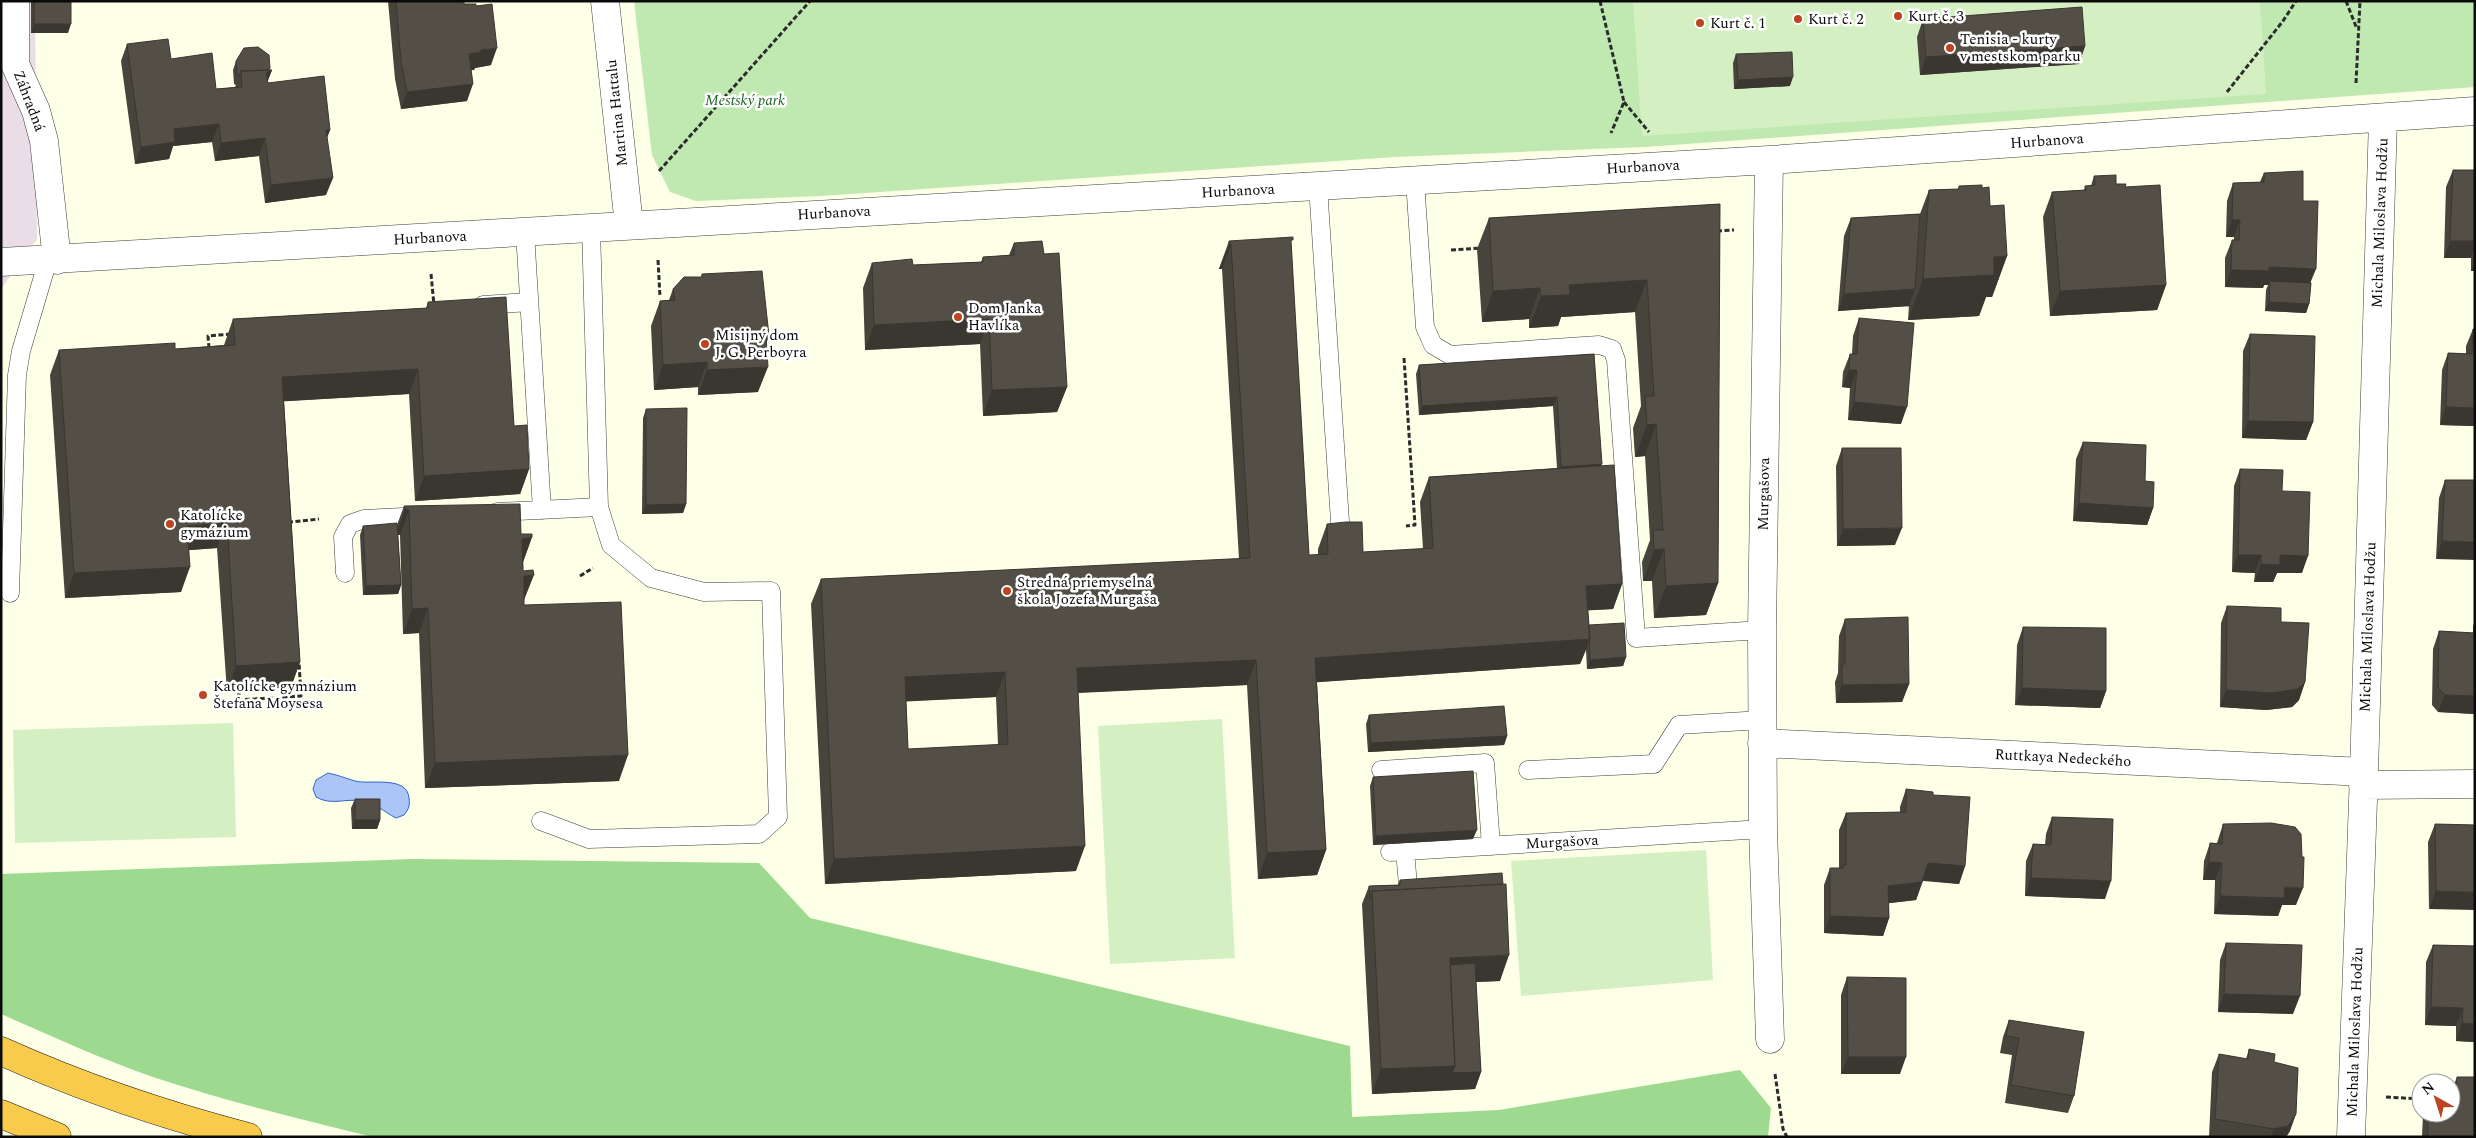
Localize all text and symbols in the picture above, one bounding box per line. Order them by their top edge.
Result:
place label: Kurt č. 3 [1908,5,1964,28]
place label: Kurt č. 2 [1808,8,1864,31]
marker: Kurt č. 3 [1892,10,1904,22]
place label: Kurt č. 1 [1710,12,1766,35]
marker: Kurt č. 2 [1792,13,1804,25]
marker: Kurt č. 1 [1694,17,1706,29]
place label: Tenisia - kurty v mestskom parku [1959,28,2081,68]
marker: Tenisia - kurty v mestskom parku [1944,42,1956,54]
street label: Martina Hattalu [600,58,634,168]
street label: Záhradná [7,67,51,135]
park label: Mestský park [705,89,785,112]
street label: Hurbanova [2009,127,2085,155]
street label: Michala Miloslava Hodžu [2366,138,2394,308]
street label: Hurbanova [1606,154,1681,180]
street label: Hurbanova [1201,178,1276,204]
street label: Hurbanova [797,200,872,226]
street label: Hurbanova [393,225,468,251]
place label: Dom Janka Havlíka [968,297,1042,337]
marker: Dom Janka Havlíka [952,311,964,323]
place label: Misijný dom J. G. Perboyra [715,324,807,364]
marker: Misijný dom J. G. Perboyra [699,338,711,350]
street label: Murgašova [1752,457,1776,531]
place label: Katolícke gymázium [180,504,249,544]
marker: Katolícke gymázium [164,518,176,530]
street label: Michala Miloslava Hodžu [2354,542,2382,712]
place label: Stredná priemyselná škola Jozefa Murgaša [1017,571,1158,611]
marker: Stredná priemyselná škola Jozefa Murgaša [1001,585,1013,597]
place label: Katolícke gymnázium Štefana Moysesa [213,675,357,715]
marker: Katolícke gymnázium Štefana Moysesa [197,689,209,701]
street label: Ruttkaya Nedeckého [1994,743,2132,773]
street label: Murgašova [1525,829,1600,855]
street label: Michala Miloslava Hodžu [2341,947,2369,1117]
north arrow [2411,1073,2461,1123]
text: N [2417,1077,2439,1100]

